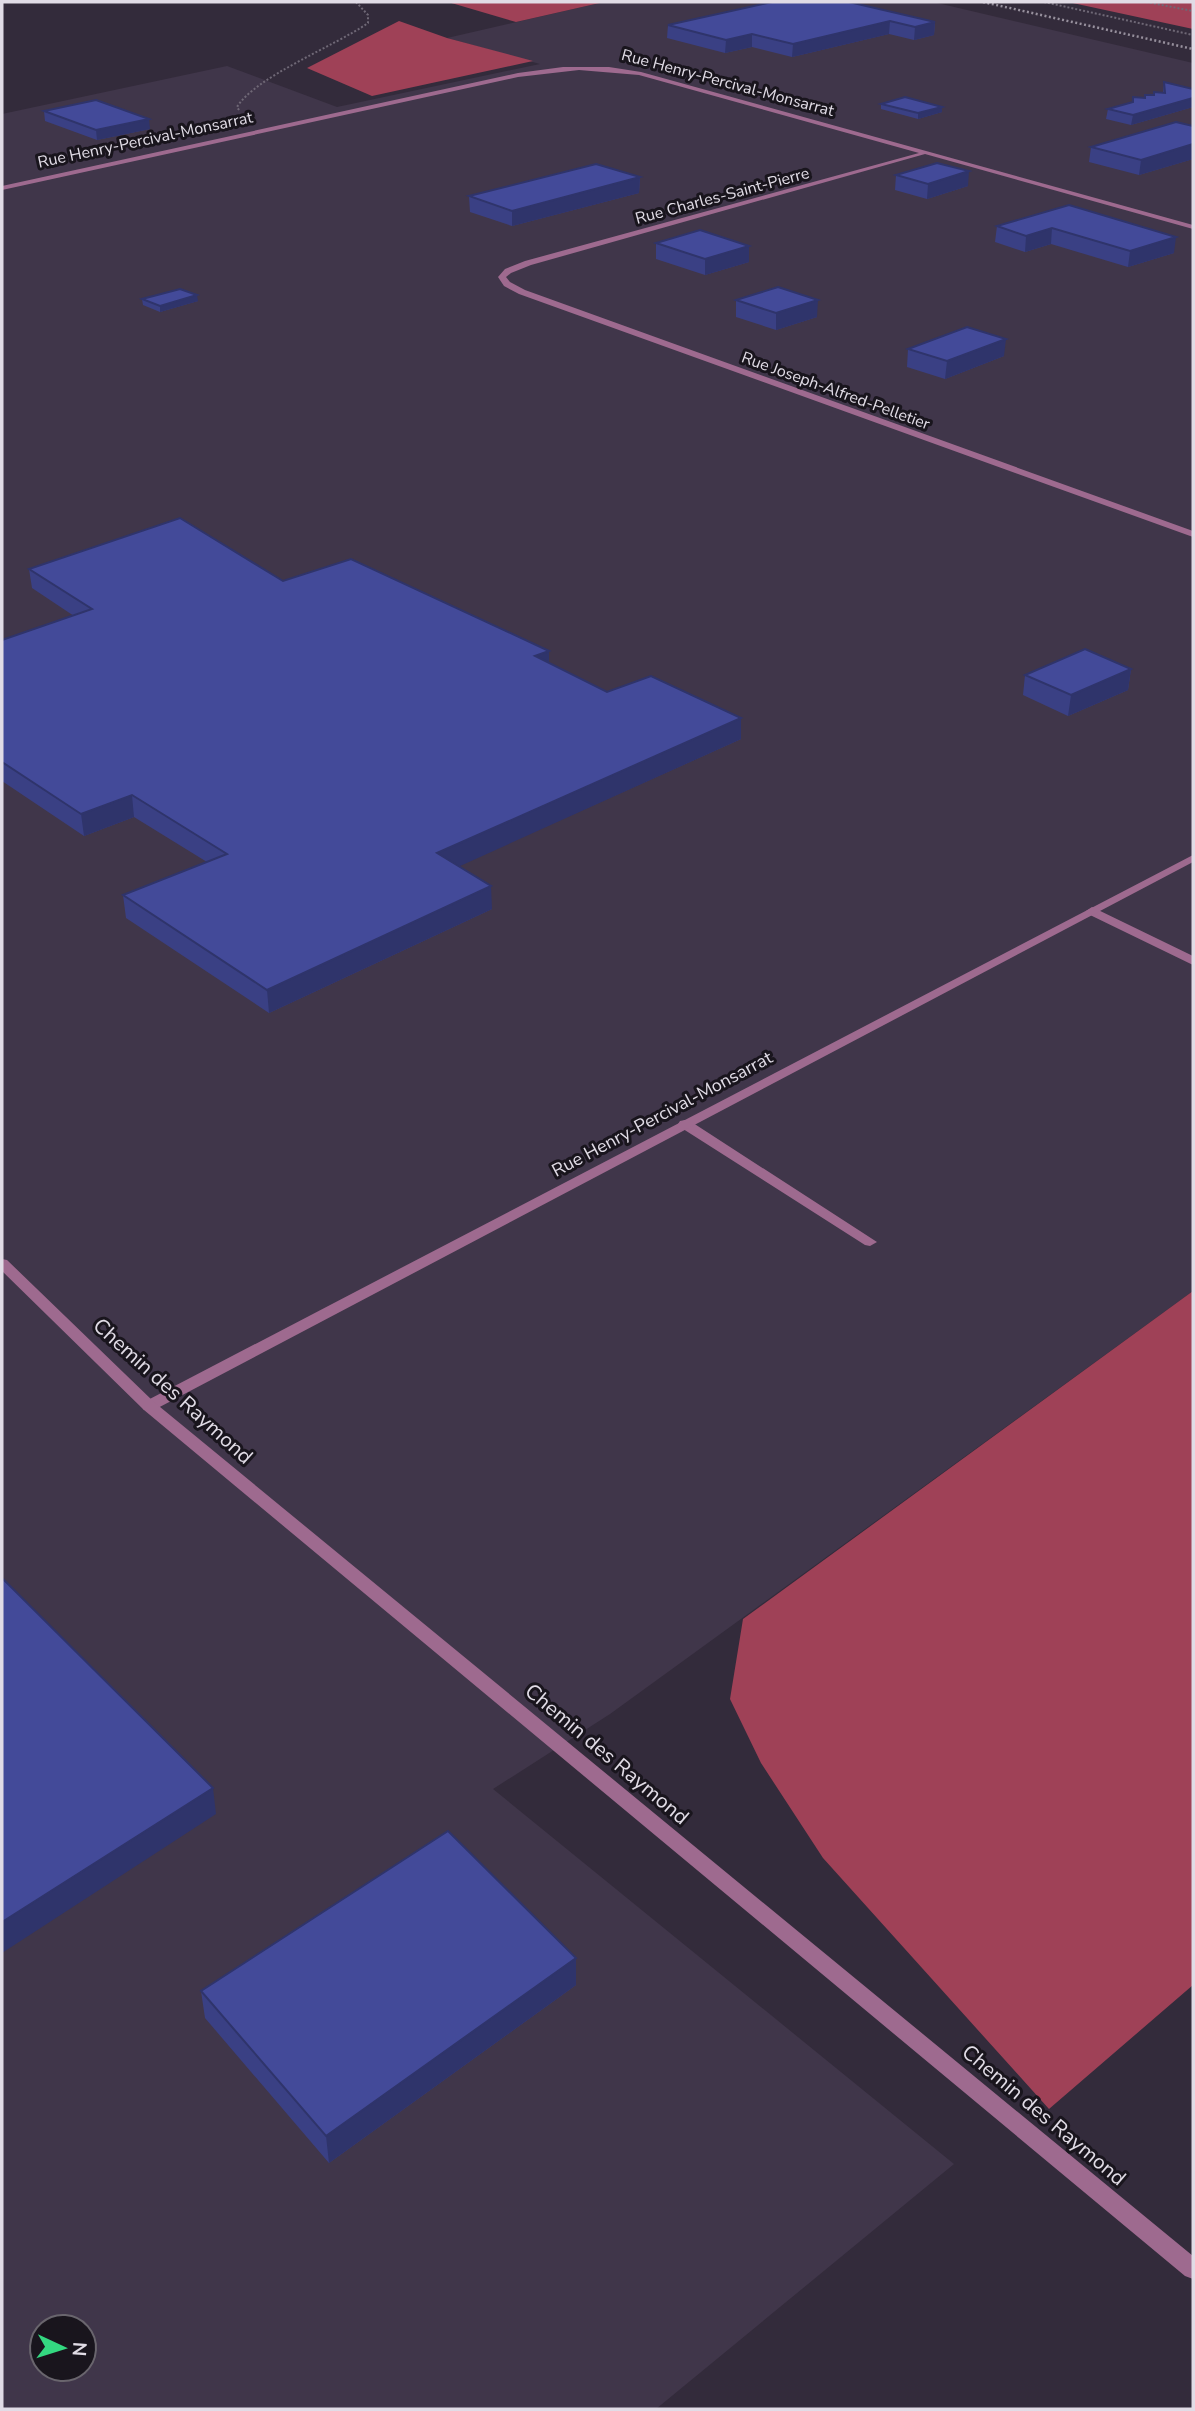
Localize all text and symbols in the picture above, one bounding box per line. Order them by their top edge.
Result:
street label: Rue Henry-Percival-Monsarrat [619,44,837,122]
street label: Rue Henry-Percival-Monsarrat [36,106,255,174]
street label: Rue Charles-Saint-Pierre [633,162,812,230]
street label: Rue Joseph-Alfred-Pelletier [738,347,933,435]
street label: Rue Henry-Percival-Monsarrat [547,1045,777,1183]
street label: Chemin des Raymond [87,1312,259,1470]
street label: Chemin des Raymond [519,1677,695,1831]
street label: Chemin des Raymond [956,2038,1132,2192]
north arrow [28,2313,98,2383]
text: N [65,2341,92,2357]

